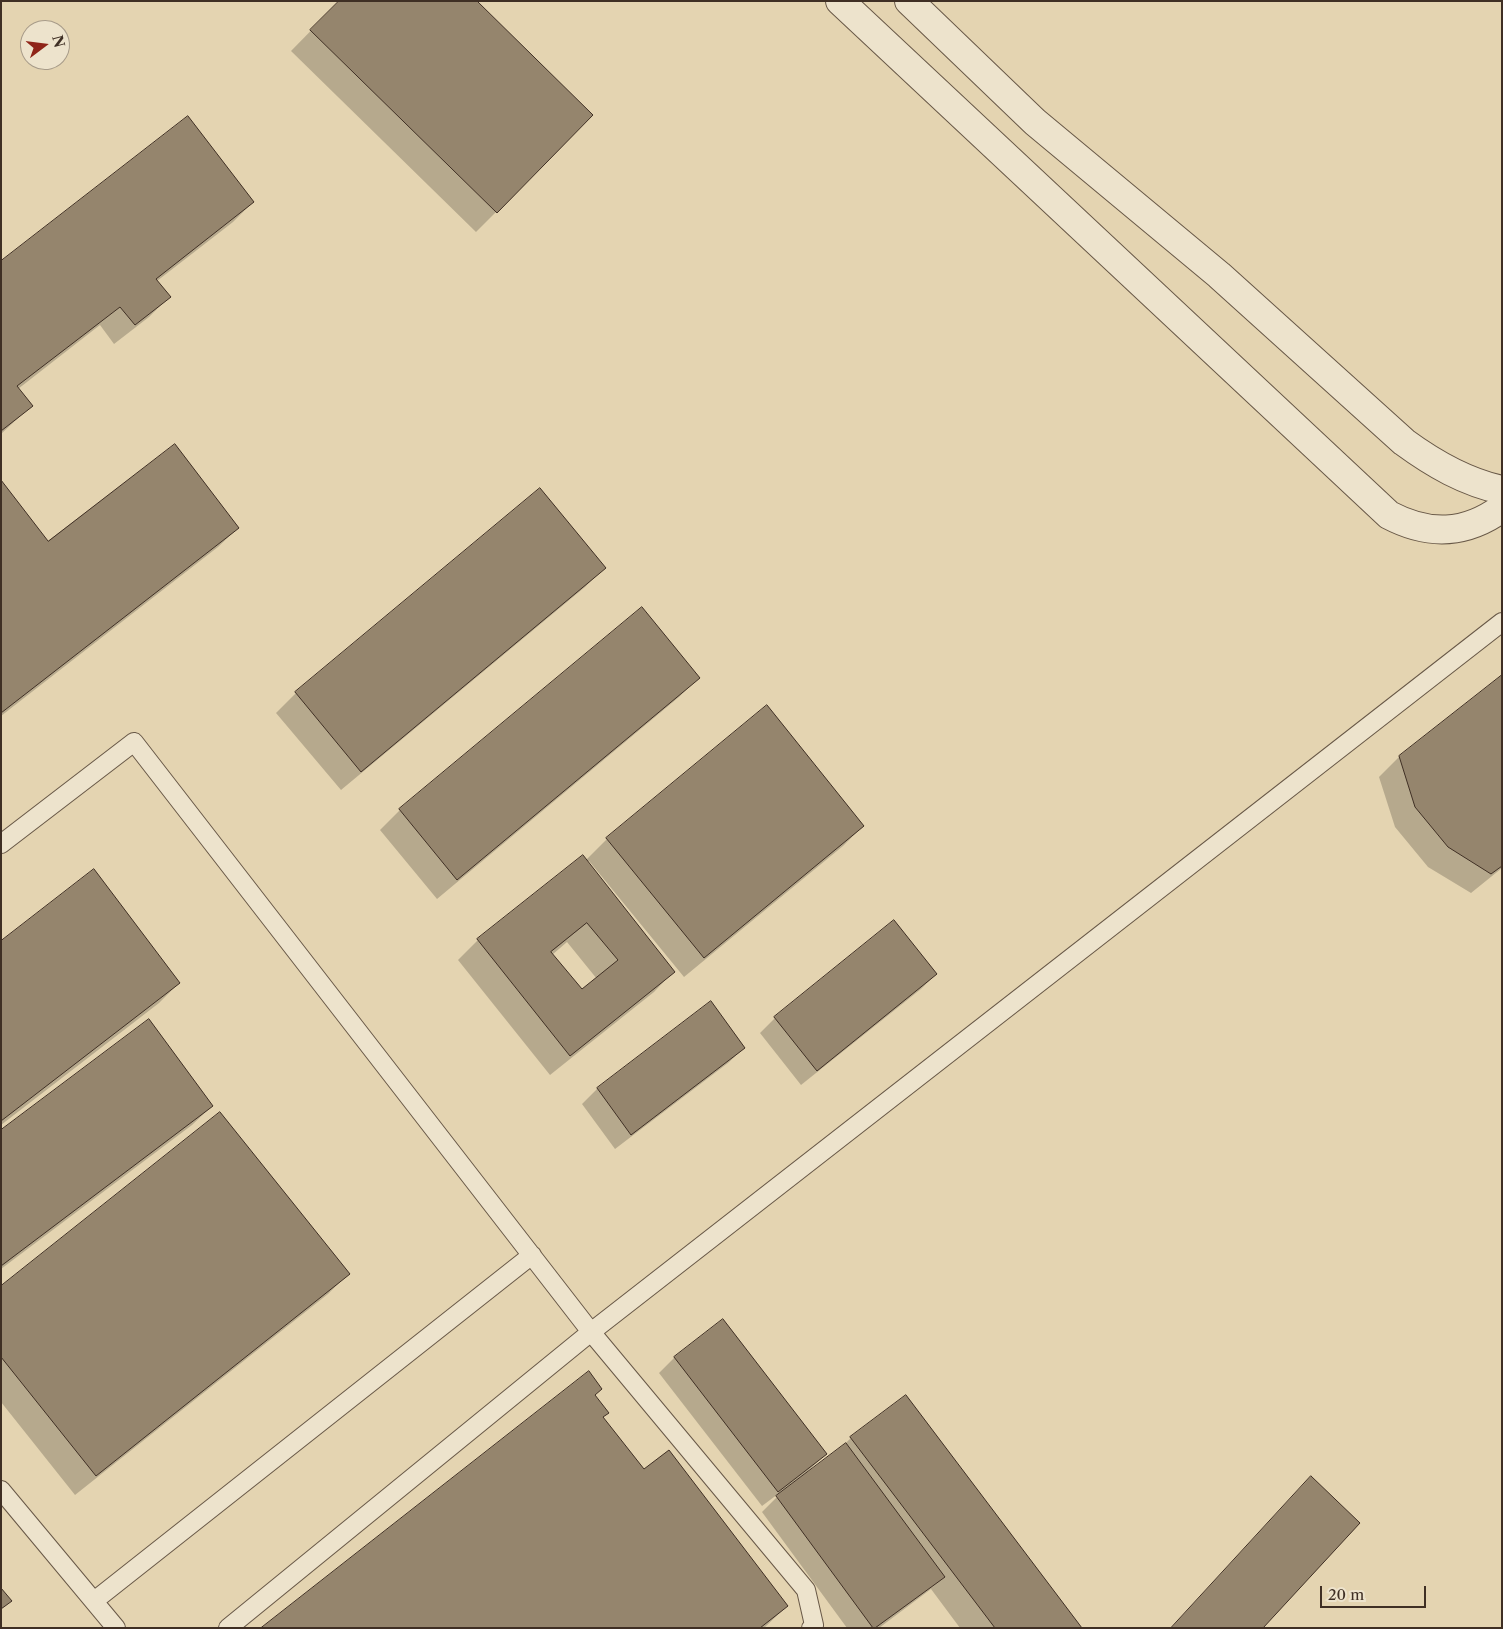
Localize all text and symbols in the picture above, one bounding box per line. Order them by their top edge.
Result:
north arrow [20,20,70,70]
text: N [48,33,69,50]
scale bar [1323,1576,1429,1608]
text: 20 m [1328,1585,1364,1604]

